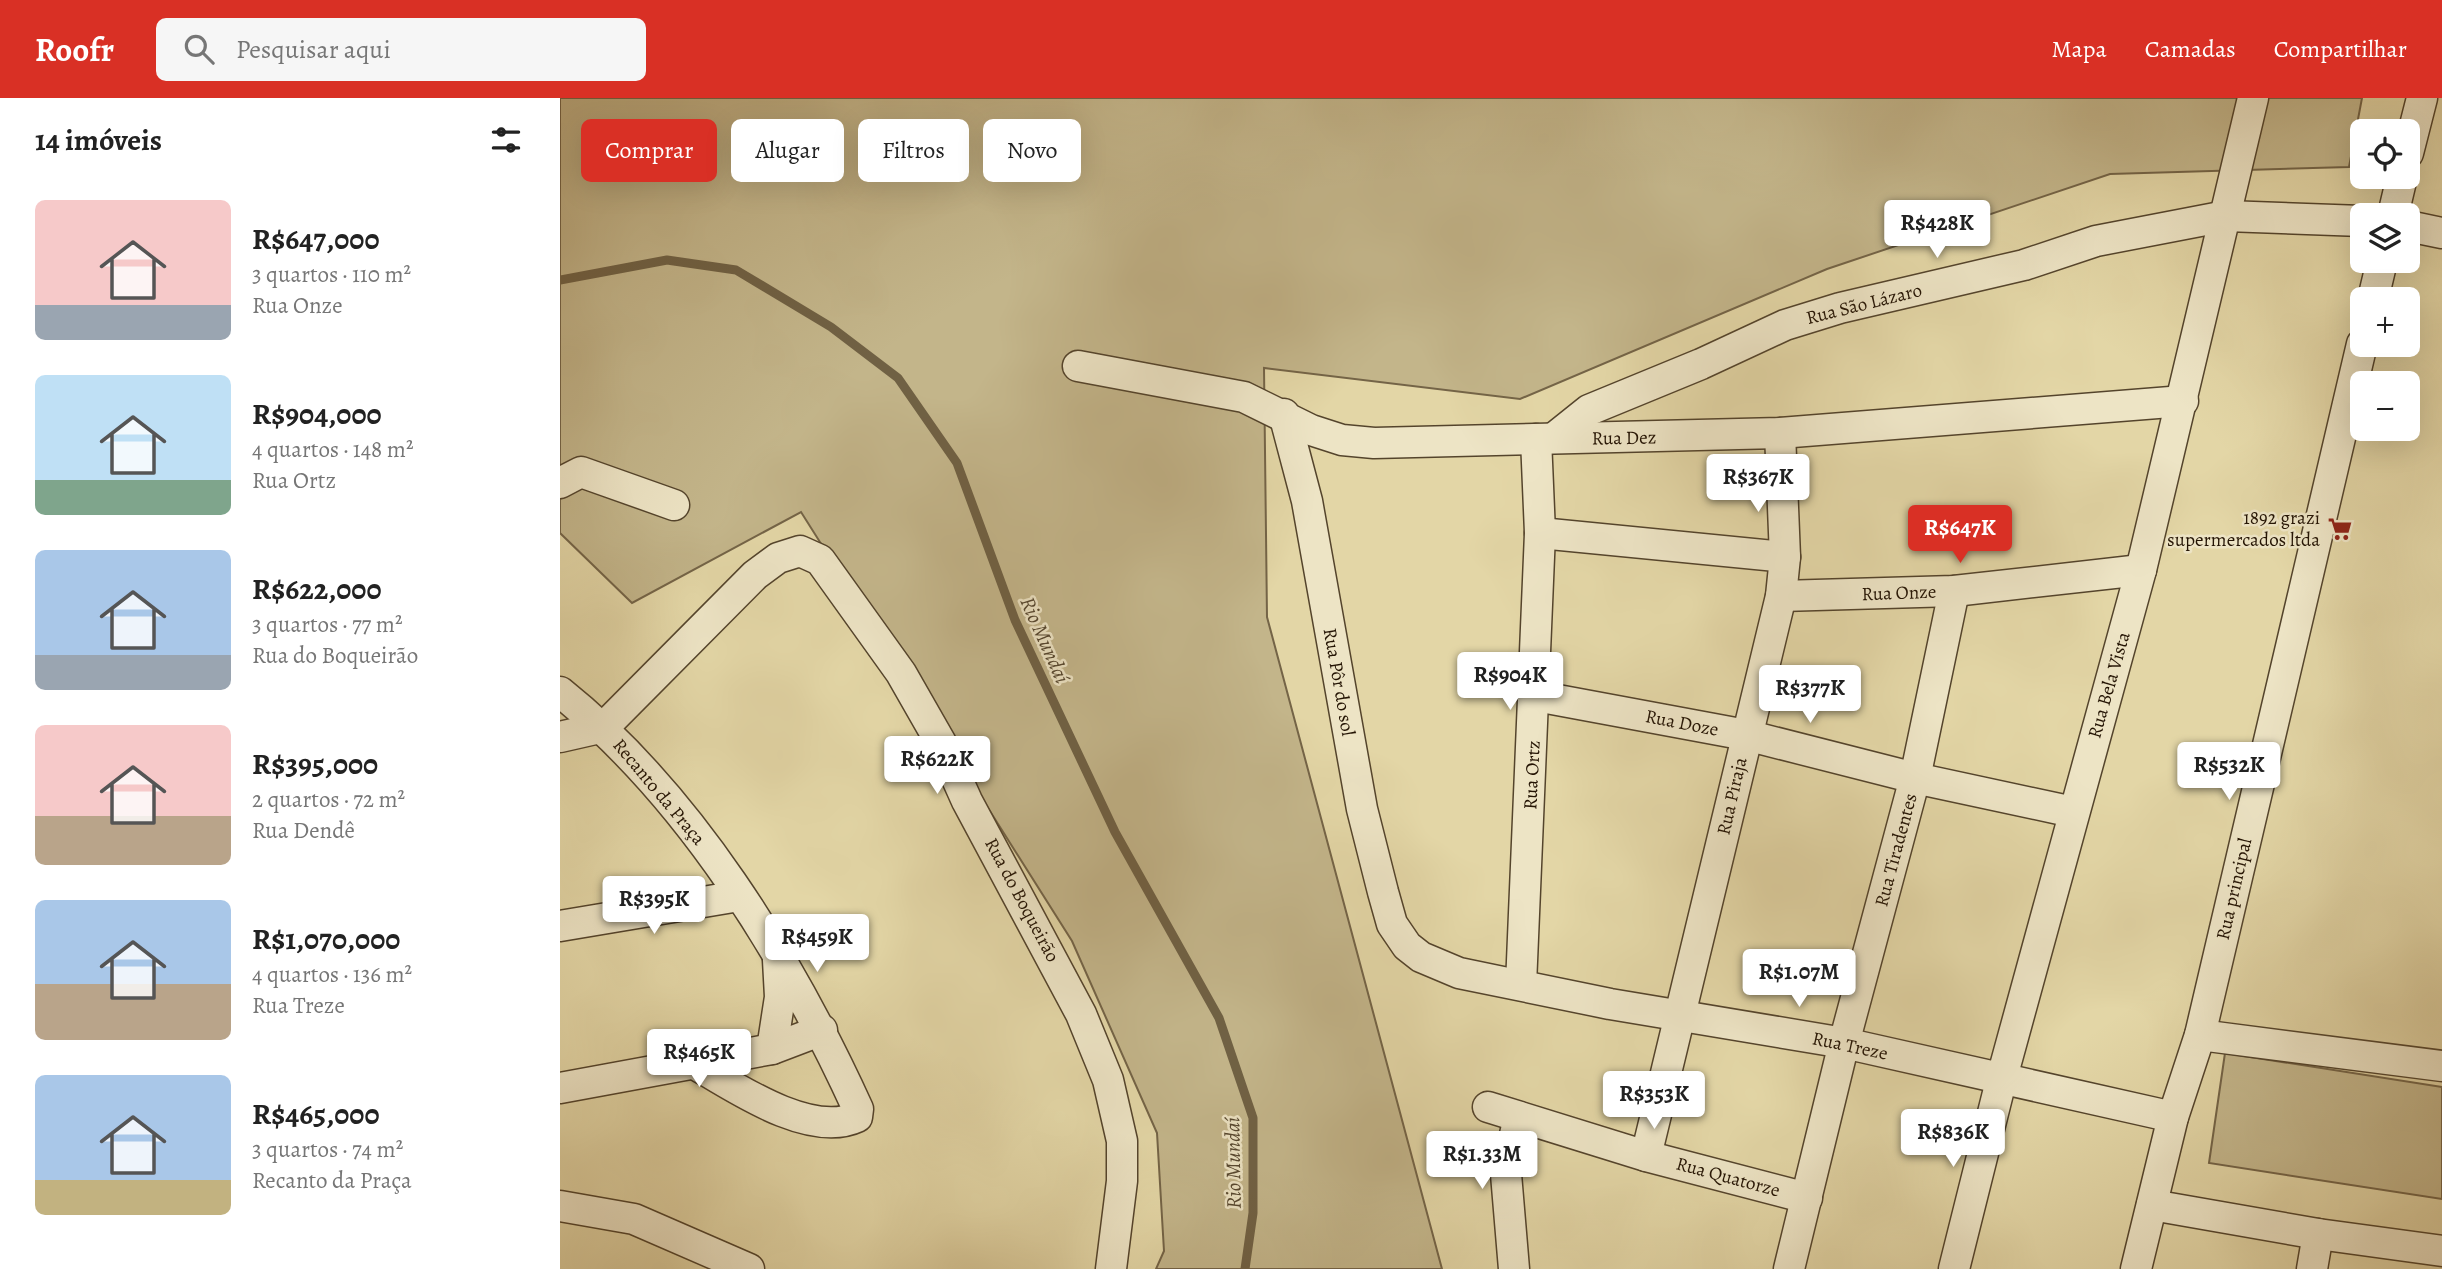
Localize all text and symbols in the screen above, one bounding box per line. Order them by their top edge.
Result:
search box [156,18,646,81]
text: Roofr [35,27,114,72]
icon: search [180,30,218,68]
text: Pesquisar aqui [236,32,391,67]
text: Mapa [2052,33,2107,65]
text: Camadas [2145,33,2236,65]
text: Compartilhar [2274,33,2407,65]
chip: Comprar [581,119,717,182]
chip: Alugar [731,119,844,182]
chip: Filtros [858,119,969,182]
chip: Novo [983,119,1081,182]
map controls [2350,119,2420,441]
button: locate [2350,119,2420,189]
text: 14 imóveis [35,120,162,160]
icon: filters [487,121,525,159]
pin: R$428K [1880,200,1994,260]
button: layers [2350,203,2420,273]
text: R$428K [1900,207,1974,238]
text: R$647,000 [252,219,379,259]
icon: home [91,228,175,312]
text: 3 quartos · 110 m² [252,259,411,290]
street label: Rua São Lázaro [1803,277,1925,331]
button: + [2350,287,2420,357]
text: Rua Onze [252,290,342,321]
button: − [2350,371,2420,441]
text: R$904,000 [252,394,382,434]
icon: home [91,403,175,487]
street label: Rua Dez [1592,424,1656,452]
text: 4 quartos · 148 m² [252,434,413,465]
pin: R$367K [1701,454,1815,514]
text: R$367K [1722,461,1794,492]
text: Rua Ortz [252,465,336,496]
pin: R$647K [1903,505,2017,565]
place label: 1892 grazi supermercados ltda [2167,505,2320,553]
text: R$647K [1924,512,1996,543]
supermarket icon: 1892 grazi supermercados ltda [2326,515,2354,543]
text: R$622,000 [252,569,382,609]
icon: home [91,578,175,662]
street label: Rua Onze [1861,579,1937,607]
water label: Rio Mundaí [1014,592,1077,688]
text: 3 quartos · 77 m² [252,609,403,640]
street label: Rua Pôr do sol [1317,626,1361,738]
street label: Rua Bela Vista [2081,629,2137,741]
text: Rua do Boqueirão [252,640,418,671]
pin: R$904K [1453,652,1567,712]
text: R$904K [1473,659,1547,690]
pin: R$377K [1753,666,1867,725]
text: R$377K [1775,672,1845,703]
street label: Rua Doze [1643,703,1721,743]
street label: Recanto da Praça [607,733,711,851]
pin: R$622K [880,736,994,796]
street label: Rua Ortz [1517,740,1547,810]
pin: R$532K [2172,742,2286,802]
text: R$622K [900,743,974,774]
text: R$395,000 [252,744,378,784]
text: R$532K [2193,749,2265,780]
icon: home [91,753,175,837]
street label: Rua Piraja [1710,754,1754,837]
text: 2 quartos · 72 m² [252,784,405,815]
street label: Rua Tiradentes [1868,790,1924,910]
text: Rua Dendê [252,815,355,846]
street label: Rua do Boqueirão [978,833,1066,967]
street label: Rua principal [2210,835,2258,943]
pin: R$395K [597,876,711,936]
text: R$395K [619,883,689,914]
pin: R$459K [760,914,874,974]
text: R$1,070,000 [252,919,400,959]
text: R$459K [781,921,853,952]
icon: home [91,928,175,1012]
pin: R$1.07M [1734,950,1864,1009]
text: R$1.07M [1759,956,1839,987]
text: 4 quartos · 136 m² [252,959,412,990]
text: Rua Treze [252,990,345,1021]
street label: Rua Treze [1810,1025,1890,1067]
pin: R$465K [642,1030,756,1089]
text: R$465K [663,1036,735,1067]
pin: R$353K [1597,1072,1711,1131]
text: R$353K [1619,1078,1689,1109]
text: R$465,000 [252,1094,379,1134]
icon: home [91,1103,175,1187]
pin: R$836K [1896,1110,2010,1169]
water label: Rio Mundaí [1218,1116,1248,1209]
text: R$836K [1917,1116,1989,1147]
pin: R$1.33M [1417,1132,1547,1191]
text: 3 quartos · 74 m² [252,1134,403,1165]
text: R$1.33M [1442,1138,1522,1169]
street label: Rua Quatorze [1673,1151,1783,1203]
text: Recanto da Praça [252,1165,412,1196]

